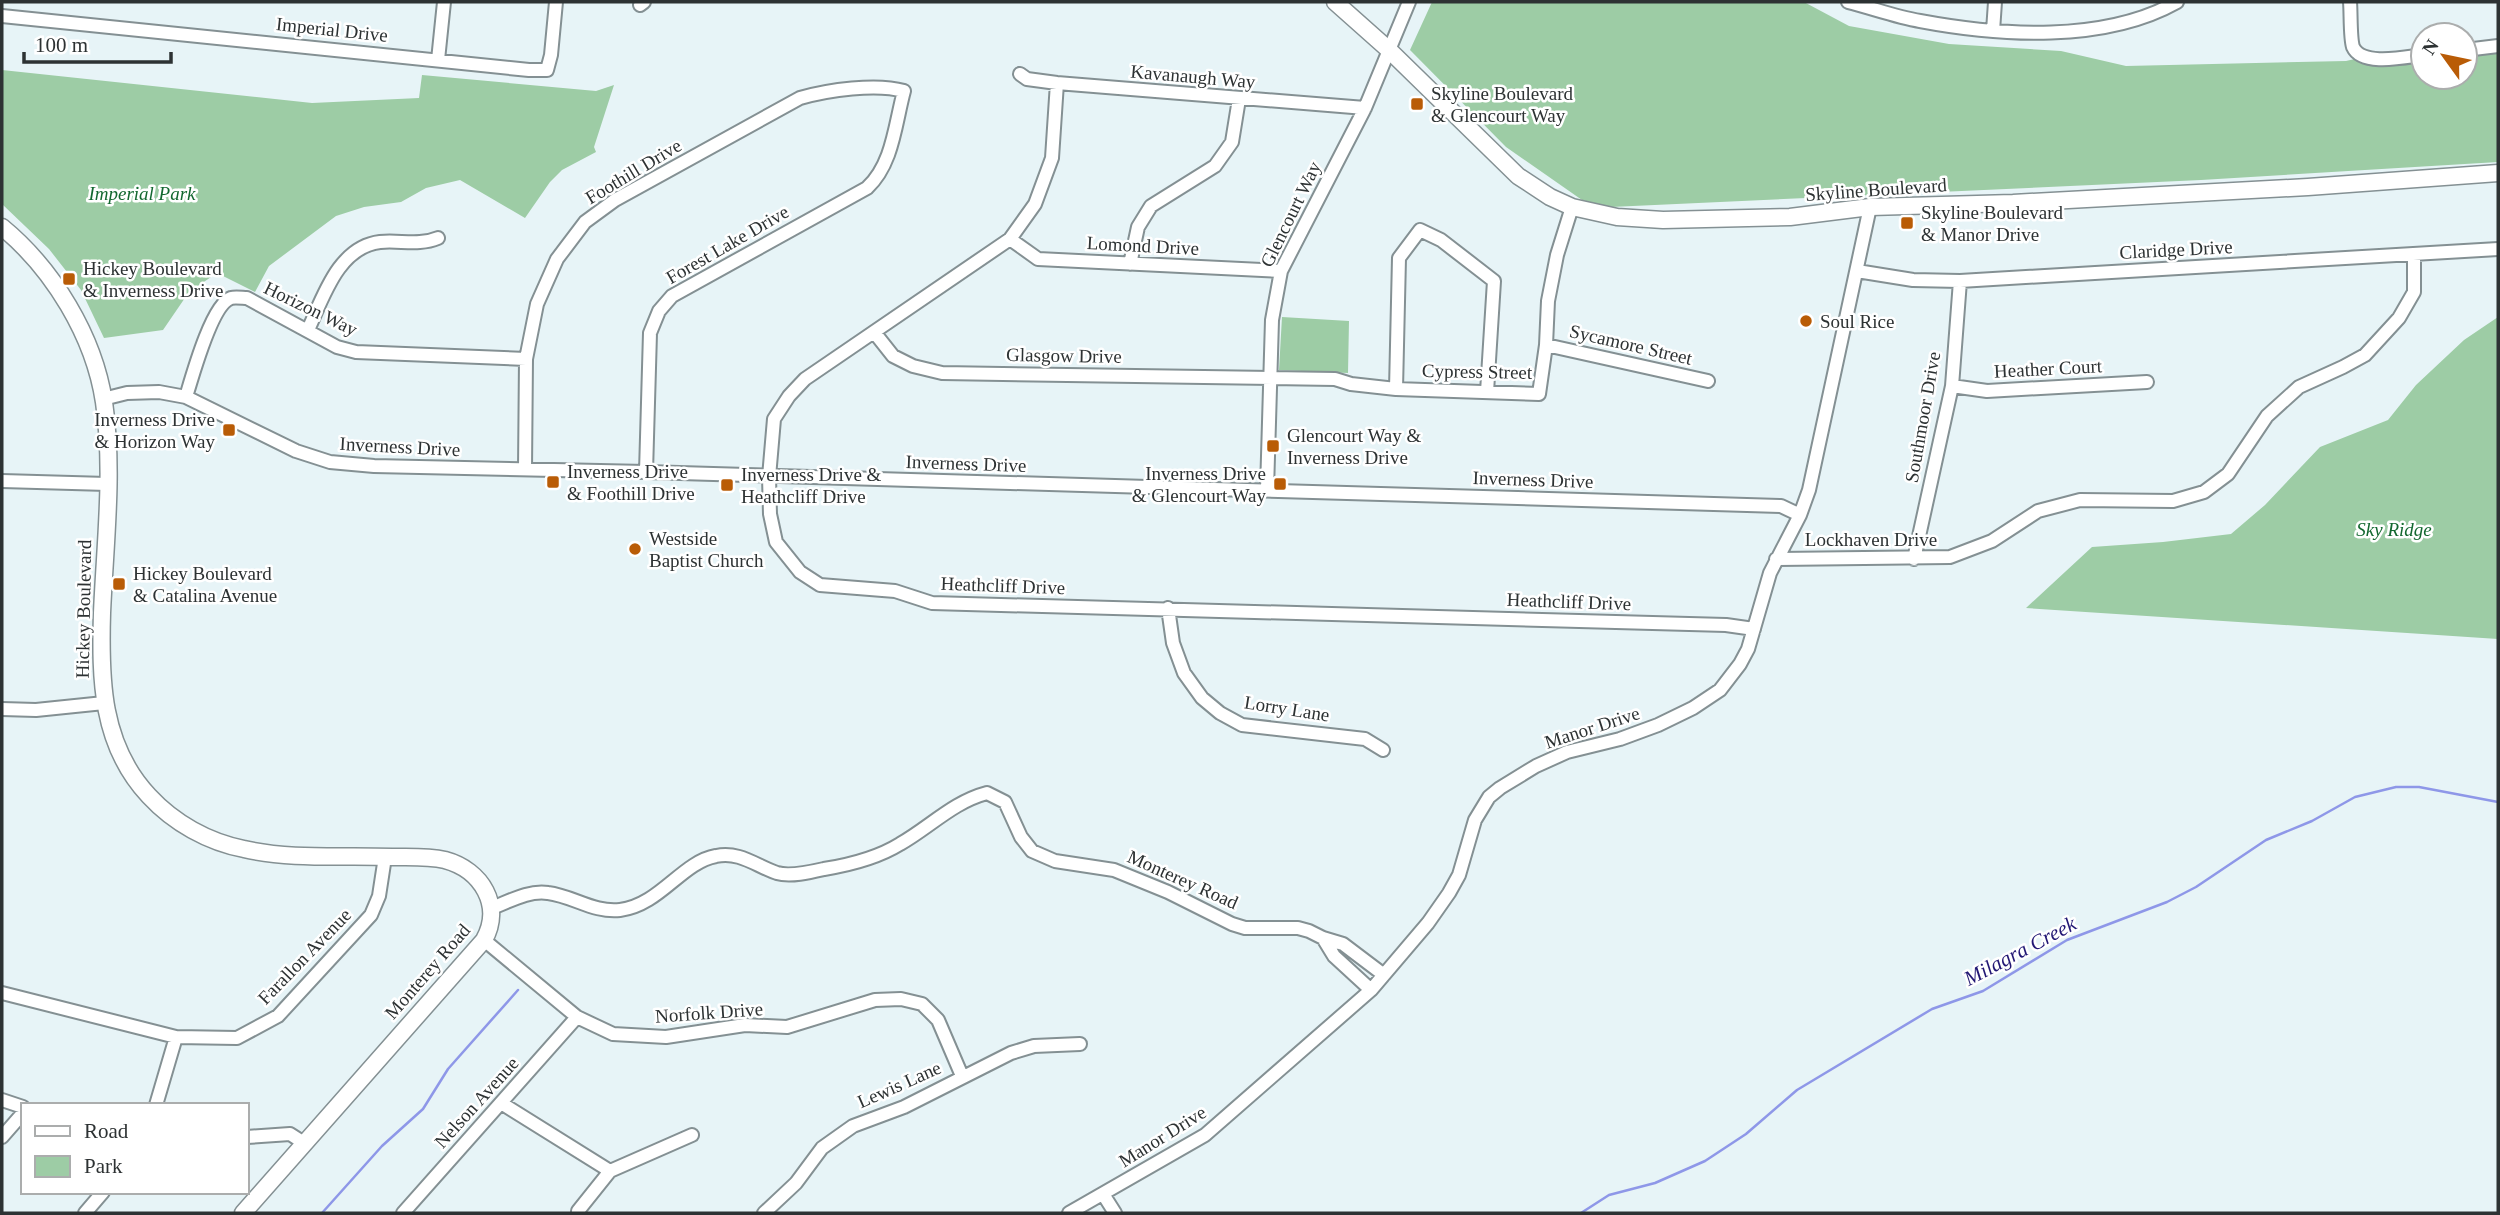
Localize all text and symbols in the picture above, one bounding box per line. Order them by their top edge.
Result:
street label: Imperial Drive [275,13,389,46]
scale bar [24,21,172,65]
north arrow [2409,21,2479,91]
text: 100 m [35,33,88,57]
text: N [2418,35,2443,58]
street label: Kavanaugh Way [1130,61,1257,92]
place label: Skyline Boulevard & Glencourt Way [1431,83,1573,126]
marker: Skyline Boulevard & Glencourt Way [1409,96,1425,112]
street label: Foothill Drive [581,135,685,208]
street label: Glencourt Way [1256,158,1325,270]
street label: Skyline Boulevard [1804,174,1948,205]
park label: Imperial Park [87,183,196,204]
street label: Forest Lake Drive [662,201,792,288]
place label: Skyline Boulevard & Manor Drive [1921,202,2063,245]
marker: Skyline Boulevard & Manor Drive [1899,215,1915,231]
street label: Lomond Drive [1086,232,1200,259]
street label: Claridge Drive [2119,236,2233,263]
place label: Hickey Boulevard & Inverness Drive [83,258,223,301]
marker: Hickey Boulevard & Inverness Drive [61,271,77,287]
street label: Horizon Way [261,277,361,340]
place label: Soul Rice [1820,311,1894,332]
marker: Soul Rice [1798,313,1814,329]
street label: Sycamore Street [1568,320,1695,369]
street label: Glasgow Drive [1006,344,1122,367]
street label: Southmoor Drive [1901,350,1944,484]
street label: Heather Court [1993,355,2103,382]
street label: Cypress Street [1422,360,1533,383]
place label: Inverness Drive & Horizon Way [94,409,215,452]
marker: Inverness Drive & Horizon Way [221,422,237,438]
place label: Glencourt Way & Inverness Drive [1287,425,1421,468]
street label: Inverness Drive [339,433,461,460]
marker: Glencourt Way & Inverness Drive [1265,438,1281,454]
street label: Inverness Drive [905,451,1027,476]
place label: Inverness Drive & Foothill Drive [567,461,695,504]
place label: Inverness Drive & Glencourt Way [1132,463,1266,506]
place label: Inverness Drive & Heathcliff Drive [741,464,882,507]
street label: Inverness Drive [1472,467,1594,492]
marker: Inverness Drive & Foothill Drive [545,474,561,490]
marker: Inverness Drive & Glencourt Way [1272,476,1288,492]
marker: Inverness Drive & Heathcliff Drive [719,477,735,493]
park label: Sky Ridge [2356,519,2432,540]
place label: Westside Baptist Church [649,528,764,571]
street label: Lockhaven Drive [1805,529,1937,550]
street label: Hickey Boulevard [72,539,95,679]
marker: Westside Baptist Church [627,541,643,557]
place label: Hickey Boulevard & Catalina Avenue [133,563,277,606]
street label: Heathcliff Drive [940,573,1066,598]
marker: Hickey Boulevard & Catalina Avenue [111,576,127,592]
street label: Heathcliff Drive [1506,589,1632,614]
street label: Lorry Lane [1243,691,1331,726]
street label: Manor Drive [1542,702,1642,753]
street label: Monterey Road [1124,846,1242,913]
street label: Farallon Avenue [253,904,355,1008]
water label: Milagra Creek [1959,911,2081,991]
street label: Monterey Road [381,919,475,1023]
street label: Norfolk Drive [654,998,764,1027]
street label: Nelson Avenue [430,1052,523,1152]
street label: Lewis Lane [854,1057,944,1112]
street label: Manor Drive [1115,1101,1210,1171]
legend [21,1103,248,1194]
text: Road [84,1119,129,1143]
text: Park [84,1154,123,1178]

